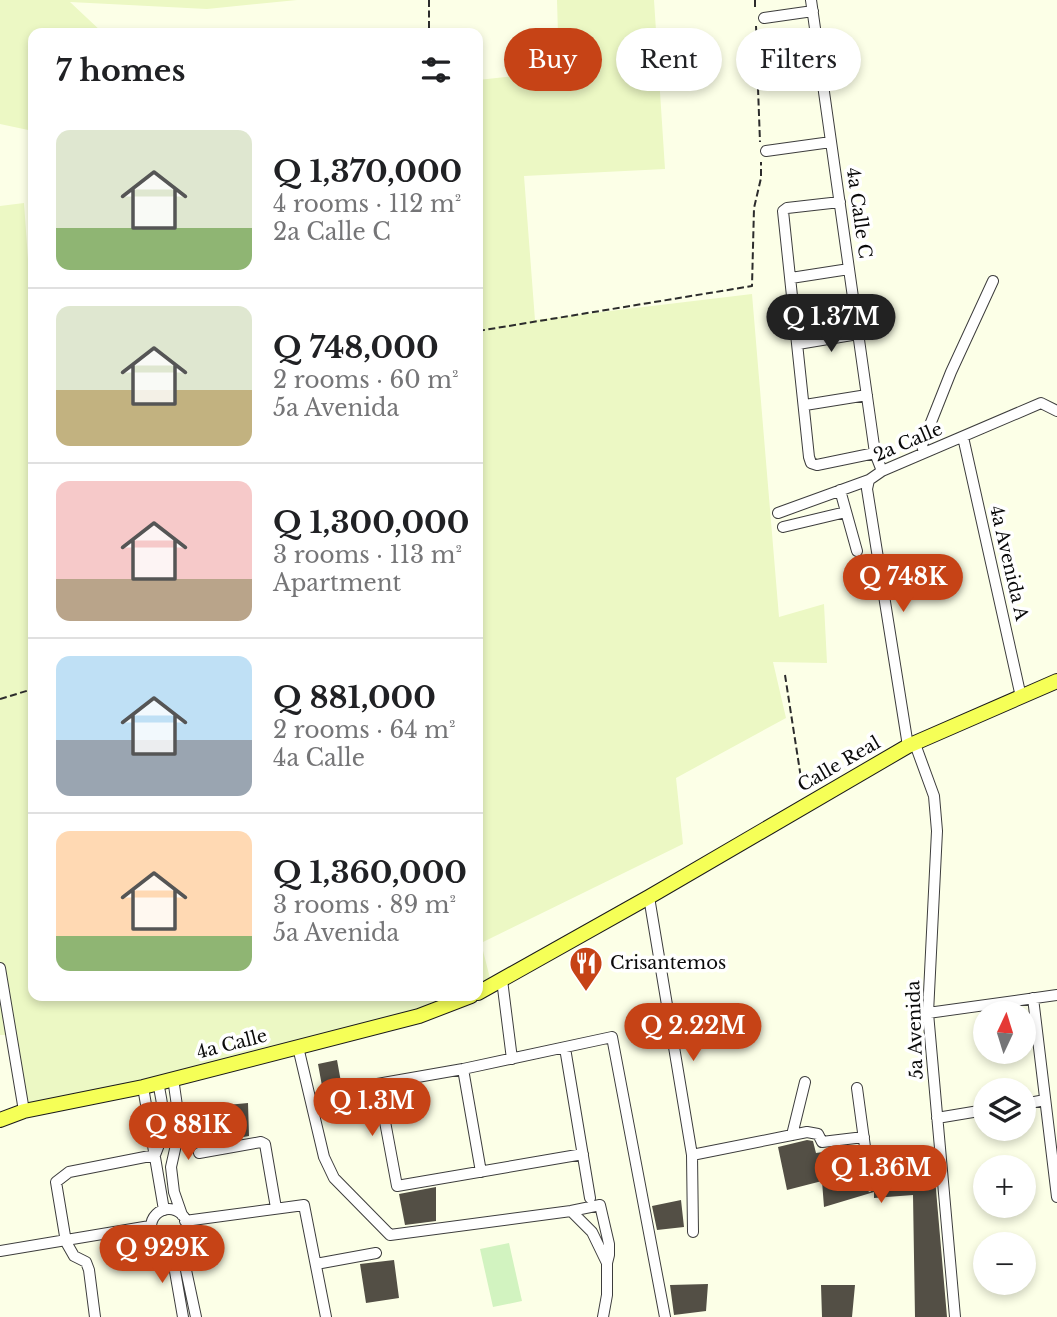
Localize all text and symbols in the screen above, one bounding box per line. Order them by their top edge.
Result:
chip: Buy [504,28,602,91]
chip: Rent [616,28,722,91]
chip: Filters [736,28,861,91]
icon: filters [417,51,455,89]
text: 7 homes [56,52,185,89]
text: Q 1,370,000 [273,153,462,190]
icon: home [112,158,196,242]
street label: 4a Calle C [842,166,876,260]
text: 4 rooms · 112 m² [273,190,461,218]
text: 2a Calle C [273,218,391,246]
pin: Q 1.37M [766,294,896,354]
text: Q 1.37M [782,303,880,331]
text: Q 748,000 [273,329,439,366]
icon: home [112,334,196,418]
text: 2 rooms · 60 m² [273,366,459,394]
text: 5a Avenida [273,394,399,422]
street label: 2a Calle [870,418,946,466]
street label: 4a Avenida A [985,503,1033,624]
text: Q 1,300,000 [273,504,469,541]
icon: home [112,509,196,593]
text: 3 rooms · 113 m² [273,541,462,569]
pin: Q 748K [846,554,960,614]
text: Q 748K [859,563,947,591]
text: Apartment [273,569,401,597]
text: Q 881,000 [273,679,436,716]
icon: home [112,684,196,768]
text: 2 rooms · 64 m² [273,716,456,744]
street label: Calle Real [794,731,884,796]
text: 4a Calle [273,744,365,772]
text: Q 1,360,000 [273,854,467,891]
icon: home [112,859,196,943]
text: 3 rooms · 89 m² [273,891,456,919]
text: 5a Avenida [273,919,399,947]
restaurant icon: Crisantemos [567,944,605,993]
place label: Crisantemos [610,952,726,974]
street label: 5a Avenida [902,980,928,1080]
north arrow [973,1001,1036,1064]
map controls [973,1001,1036,1295]
pin: Q 2.22M [628,1004,758,1063]
text: Q 2.22M [640,1012,746,1040]
street label: 4a Calle [194,1025,270,1063]
pin: Q 1.3M [315,1078,429,1138]
button: layers [973,1078,1036,1141]
text: Q 1.3M [330,1087,414,1115]
pin: Q 881K [131,1102,245,1162]
text: Q 881K [145,1111,231,1139]
pin: Q 1.36M [816,1146,946,1205]
text: Q 1.36M [831,1154,931,1182]
button: + [973,1155,1036,1218]
pin: Q 929K [105,1226,219,1285]
button: − [973,1232,1036,1295]
text: Q 929K [116,1234,208,1262]

